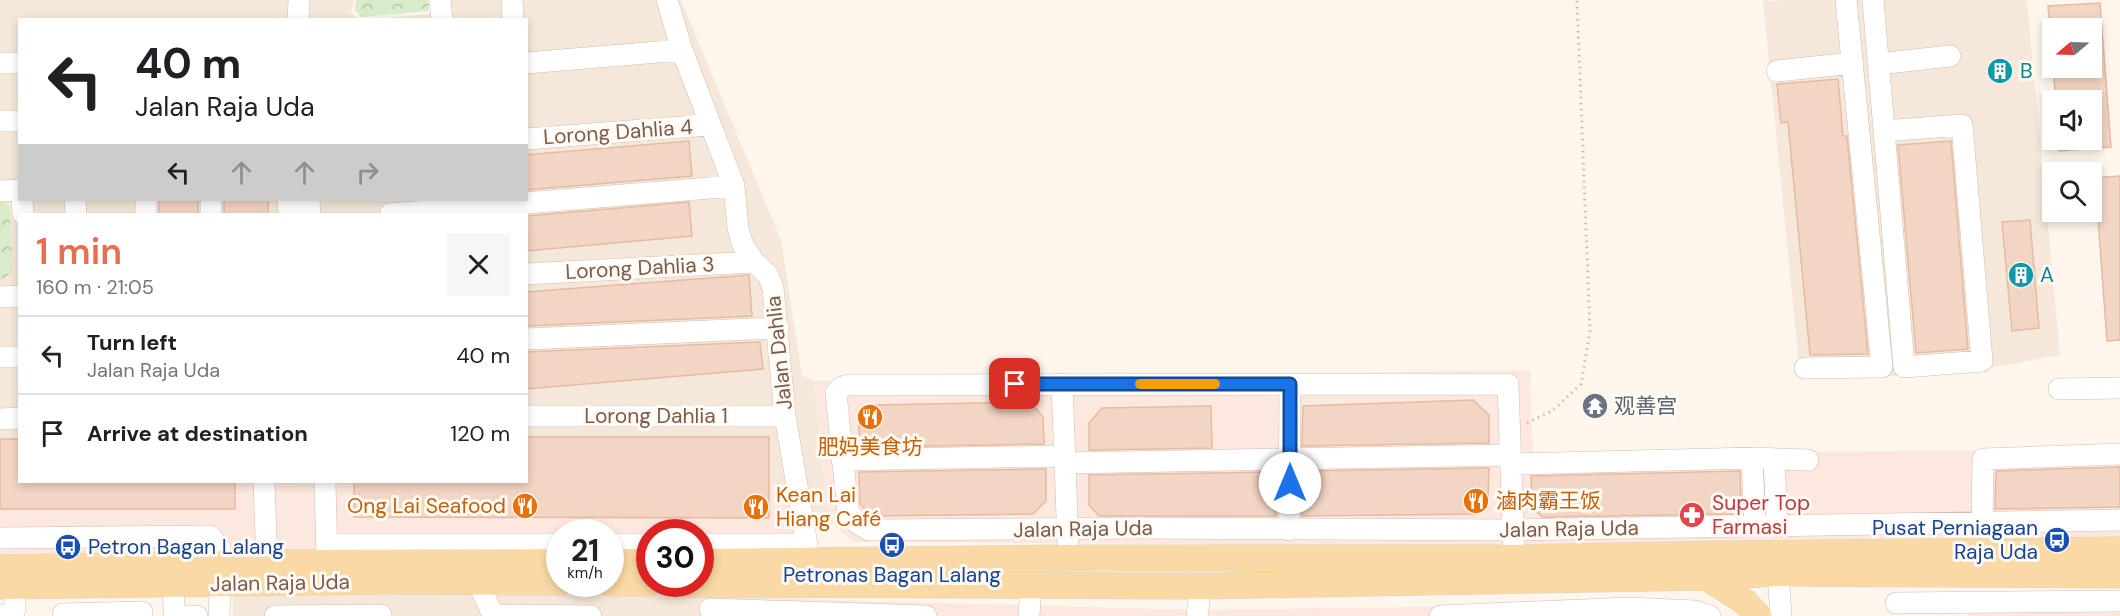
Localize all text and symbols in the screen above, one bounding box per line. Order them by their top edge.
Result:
north arrow [2042,18,2102,78]
map controls [2042,18,2102,222]
text: 40 m [135,36,241,91]
icon: left [36,42,114,120]
building icon: B [1985,56,2015,86]
place label: B [2020,57,2033,85]
text: Jalan Raja Uda [135,89,315,124]
button: sound [2042,90,2102,150]
street label: Lorong Dahlia 4 [542,113,694,151]
icon: left [162,156,195,189]
icon: ahead [225,156,258,189]
icon: ahead [288,156,321,189]
icon: right [351,156,384,189]
button: search [2042,162,2102,222]
text: 1 min [36,228,122,275]
button: close [447,233,510,296]
street label: Lorong Dahlia 3 [565,250,715,286]
building icon: A [2006,260,2036,290]
place label: A [2040,261,2054,289]
text: 160 m · 21:05 [36,274,154,300]
street label: Jalan Dahlia [759,294,799,412]
text: Turn left [87,328,177,357]
icon: left [36,339,69,372]
text: 40 m [456,341,510,370]
text: Jalan Raja Uda [87,357,220,383]
pin [989,358,1040,409]
icon: arrive [998,367,1031,400]
temple icon: 观善宫 [1580,391,1610,421]
place label: 观善宫 [1614,392,1677,420]
street label: Lorong Dahlia 1 [584,402,728,430]
restaurant icon: 肥妈美食坊 [855,402,885,432]
icon: arrive [36,417,69,450]
text: Arrive at destination [87,419,308,448]
text: 120 m [450,419,510,448]
place label: 肥妈美食坊 [818,433,923,461]
position arrow [1258,451,1322,515]
place label: Kean Lai Hiang Café [776,481,881,533]
restaurant icon: 滷肉霸王饭 [1461,486,1491,516]
place label: 滷肉霸王饭 [1496,487,1601,515]
place label: Super Top Farmasi [1712,489,1810,541]
restaurant icon: Ong Lai Seafood [510,491,540,521]
place label: Ong Lai Seafood [347,492,506,520]
restaurant icon: Kean Lai Hiang Café [741,492,771,522]
pharmacy icon: Super Top Farmasi [1677,500,1707,530]
street label: Jalan Raja Uda [1013,514,1153,544]
street label: Jalan Raja Uda [1499,514,1639,544]
place label: Pusat Perniagaan Raja Uda [1872,514,2038,566]
speed limit sign: 30 [636,519,714,597]
bus stop icon: Pusat Perniagaan Raja Uda [2042,525,2072,555]
bus stop icon: Petronas Bagan Lalang [877,530,907,560]
text: 21 [571,531,599,570]
bus stop icon: Petron Bagan Lalang [53,532,83,562]
place label: Petron Bagan Lalang [88,533,284,561]
place label: Petronas Bagan Lalang [783,561,1001,589]
text: km/h [567,563,603,583]
street label: Jalan Raja Uda [210,568,350,598]

